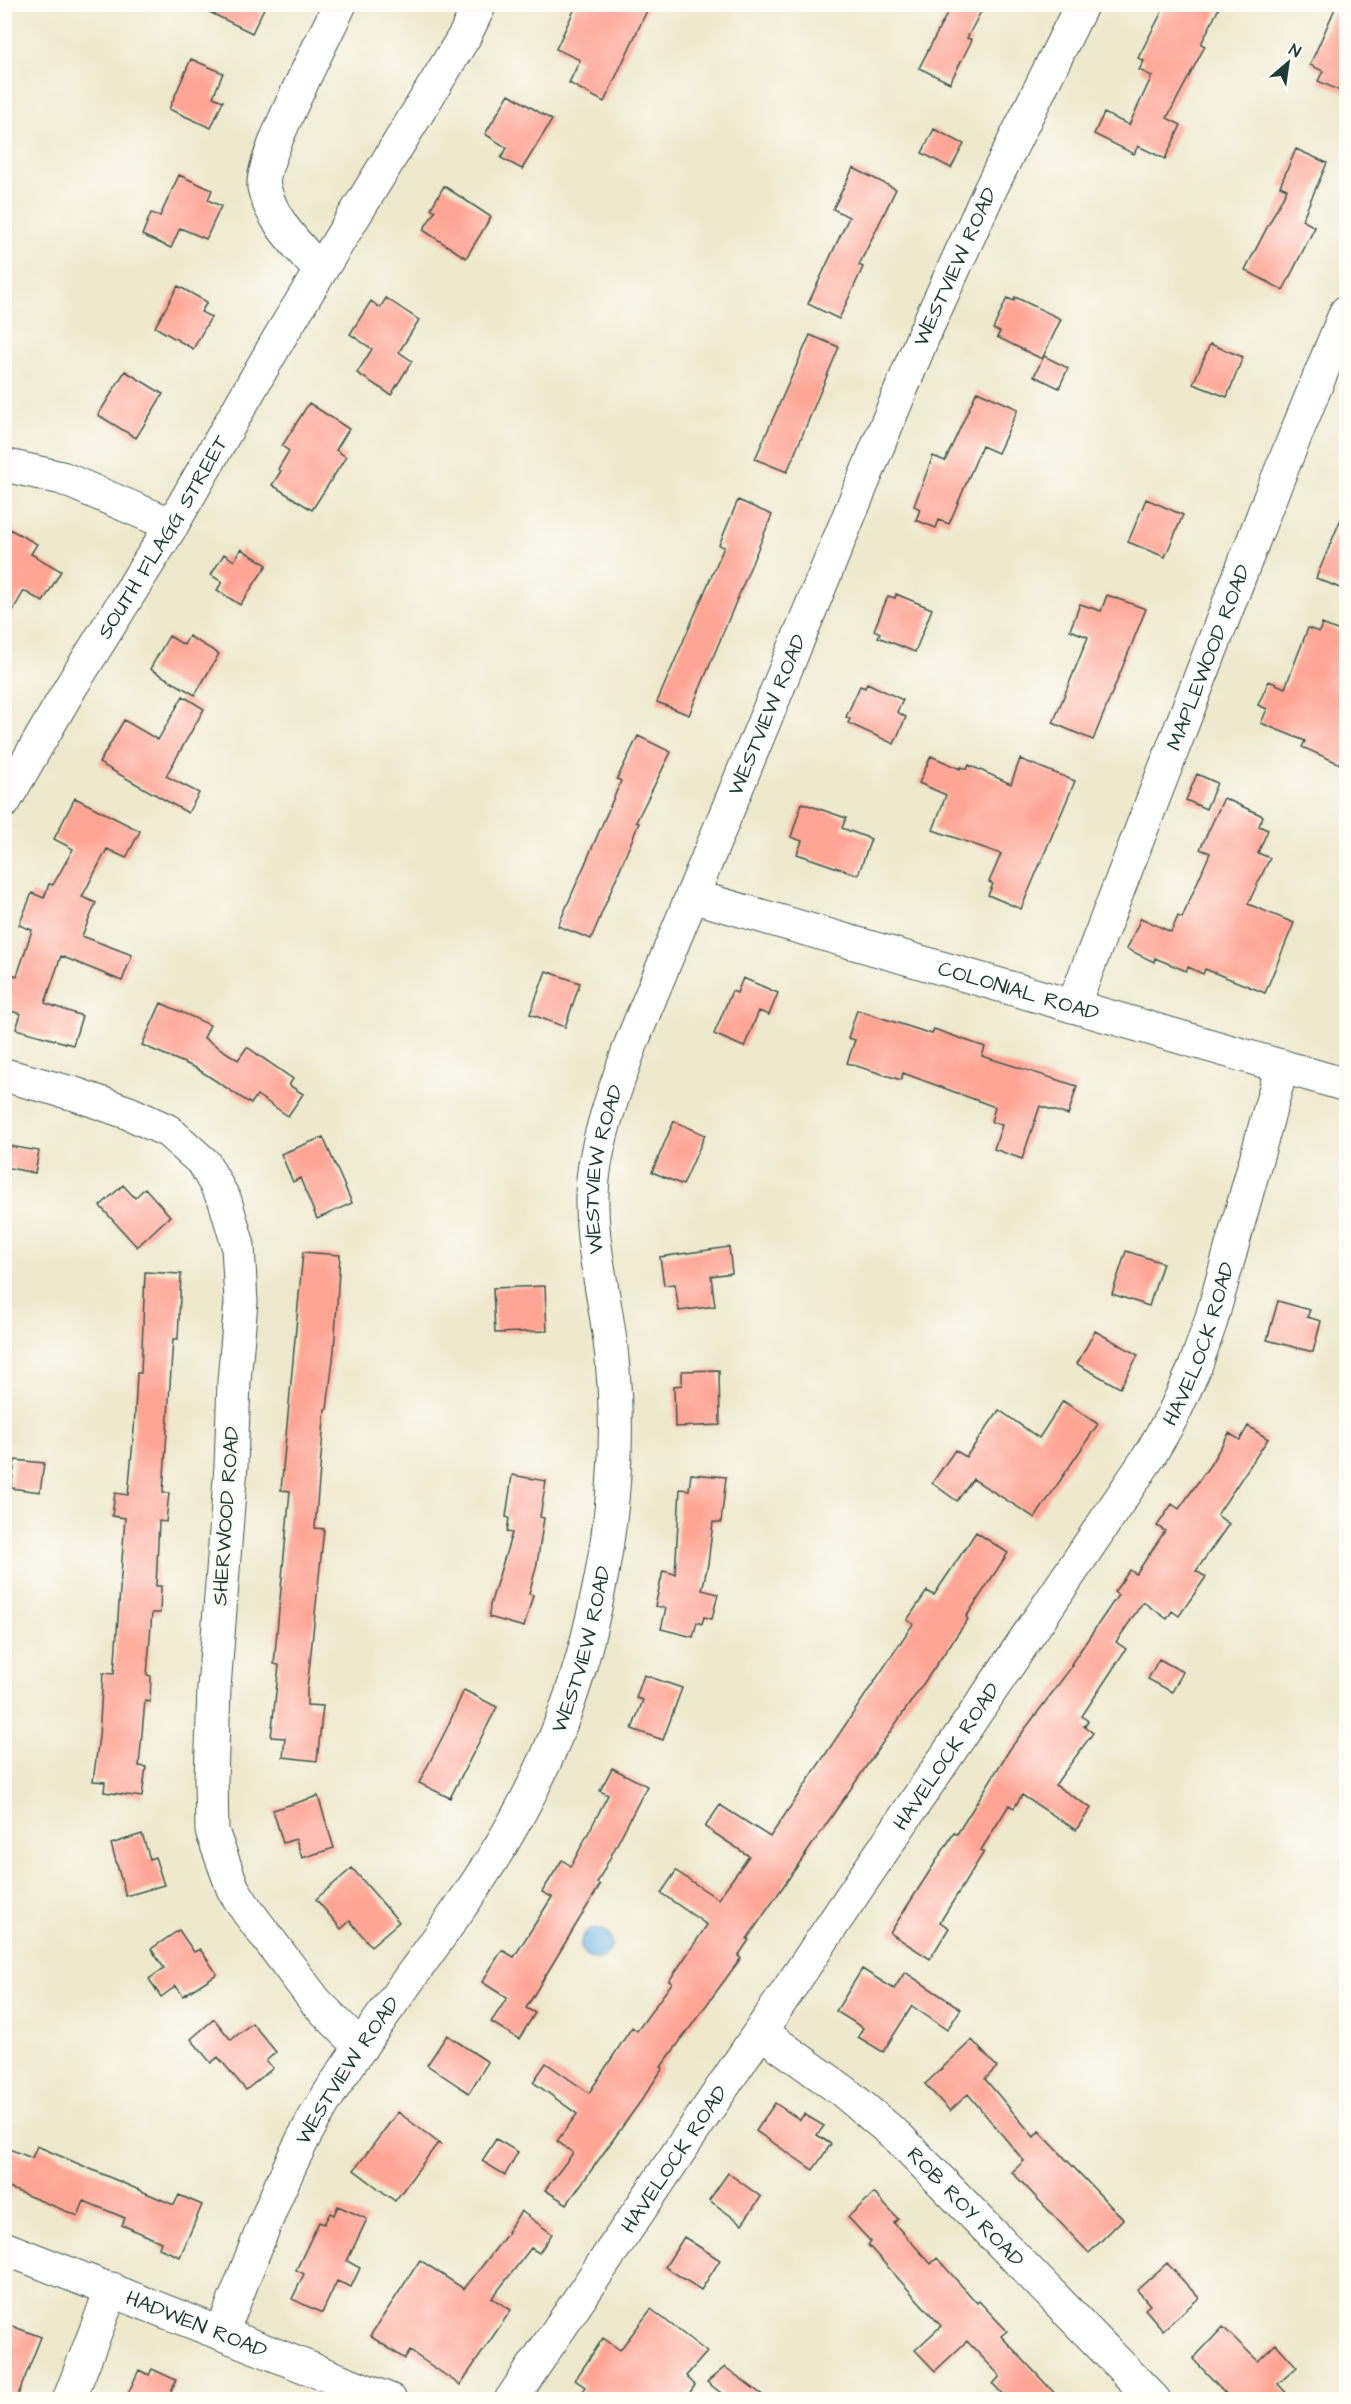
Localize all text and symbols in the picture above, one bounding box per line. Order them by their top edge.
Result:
north arrow [1258,33,1318,93]
text: N [1285,39,1305,63]
street label: WESTVIEW ROAD [906,182,1004,350]
street label: SOUTH FLAGG STREET [90,429,236,644]
street label: MAPLEWOOD ROAD [1159,560,1257,754]
street label: WESTVIEW ROAD [721,629,813,800]
street label: COLONIAL ROAD [935,953,1103,1028]
street label: WESTVIEW ROAD [577,1080,630,1256]
street label: HAVELOCK ROAD [1155,1258,1241,1431]
street label: SHERWOOD ROAD [205,1425,247,1607]
street label: WESTVIEW ROAD [544,1563,618,1737]
street label: HAVELOCK ROAD [886,1676,1007,1836]
street label: WESTVIEW ROAD [288,1990,407,2150]
street label: HAVELOCK ROAD [614,2079,735,2239]
street label: ROB ROY ROAD [901,2140,1031,2273]
street label: HADWEN ROAD [122,2283,272,2365]

